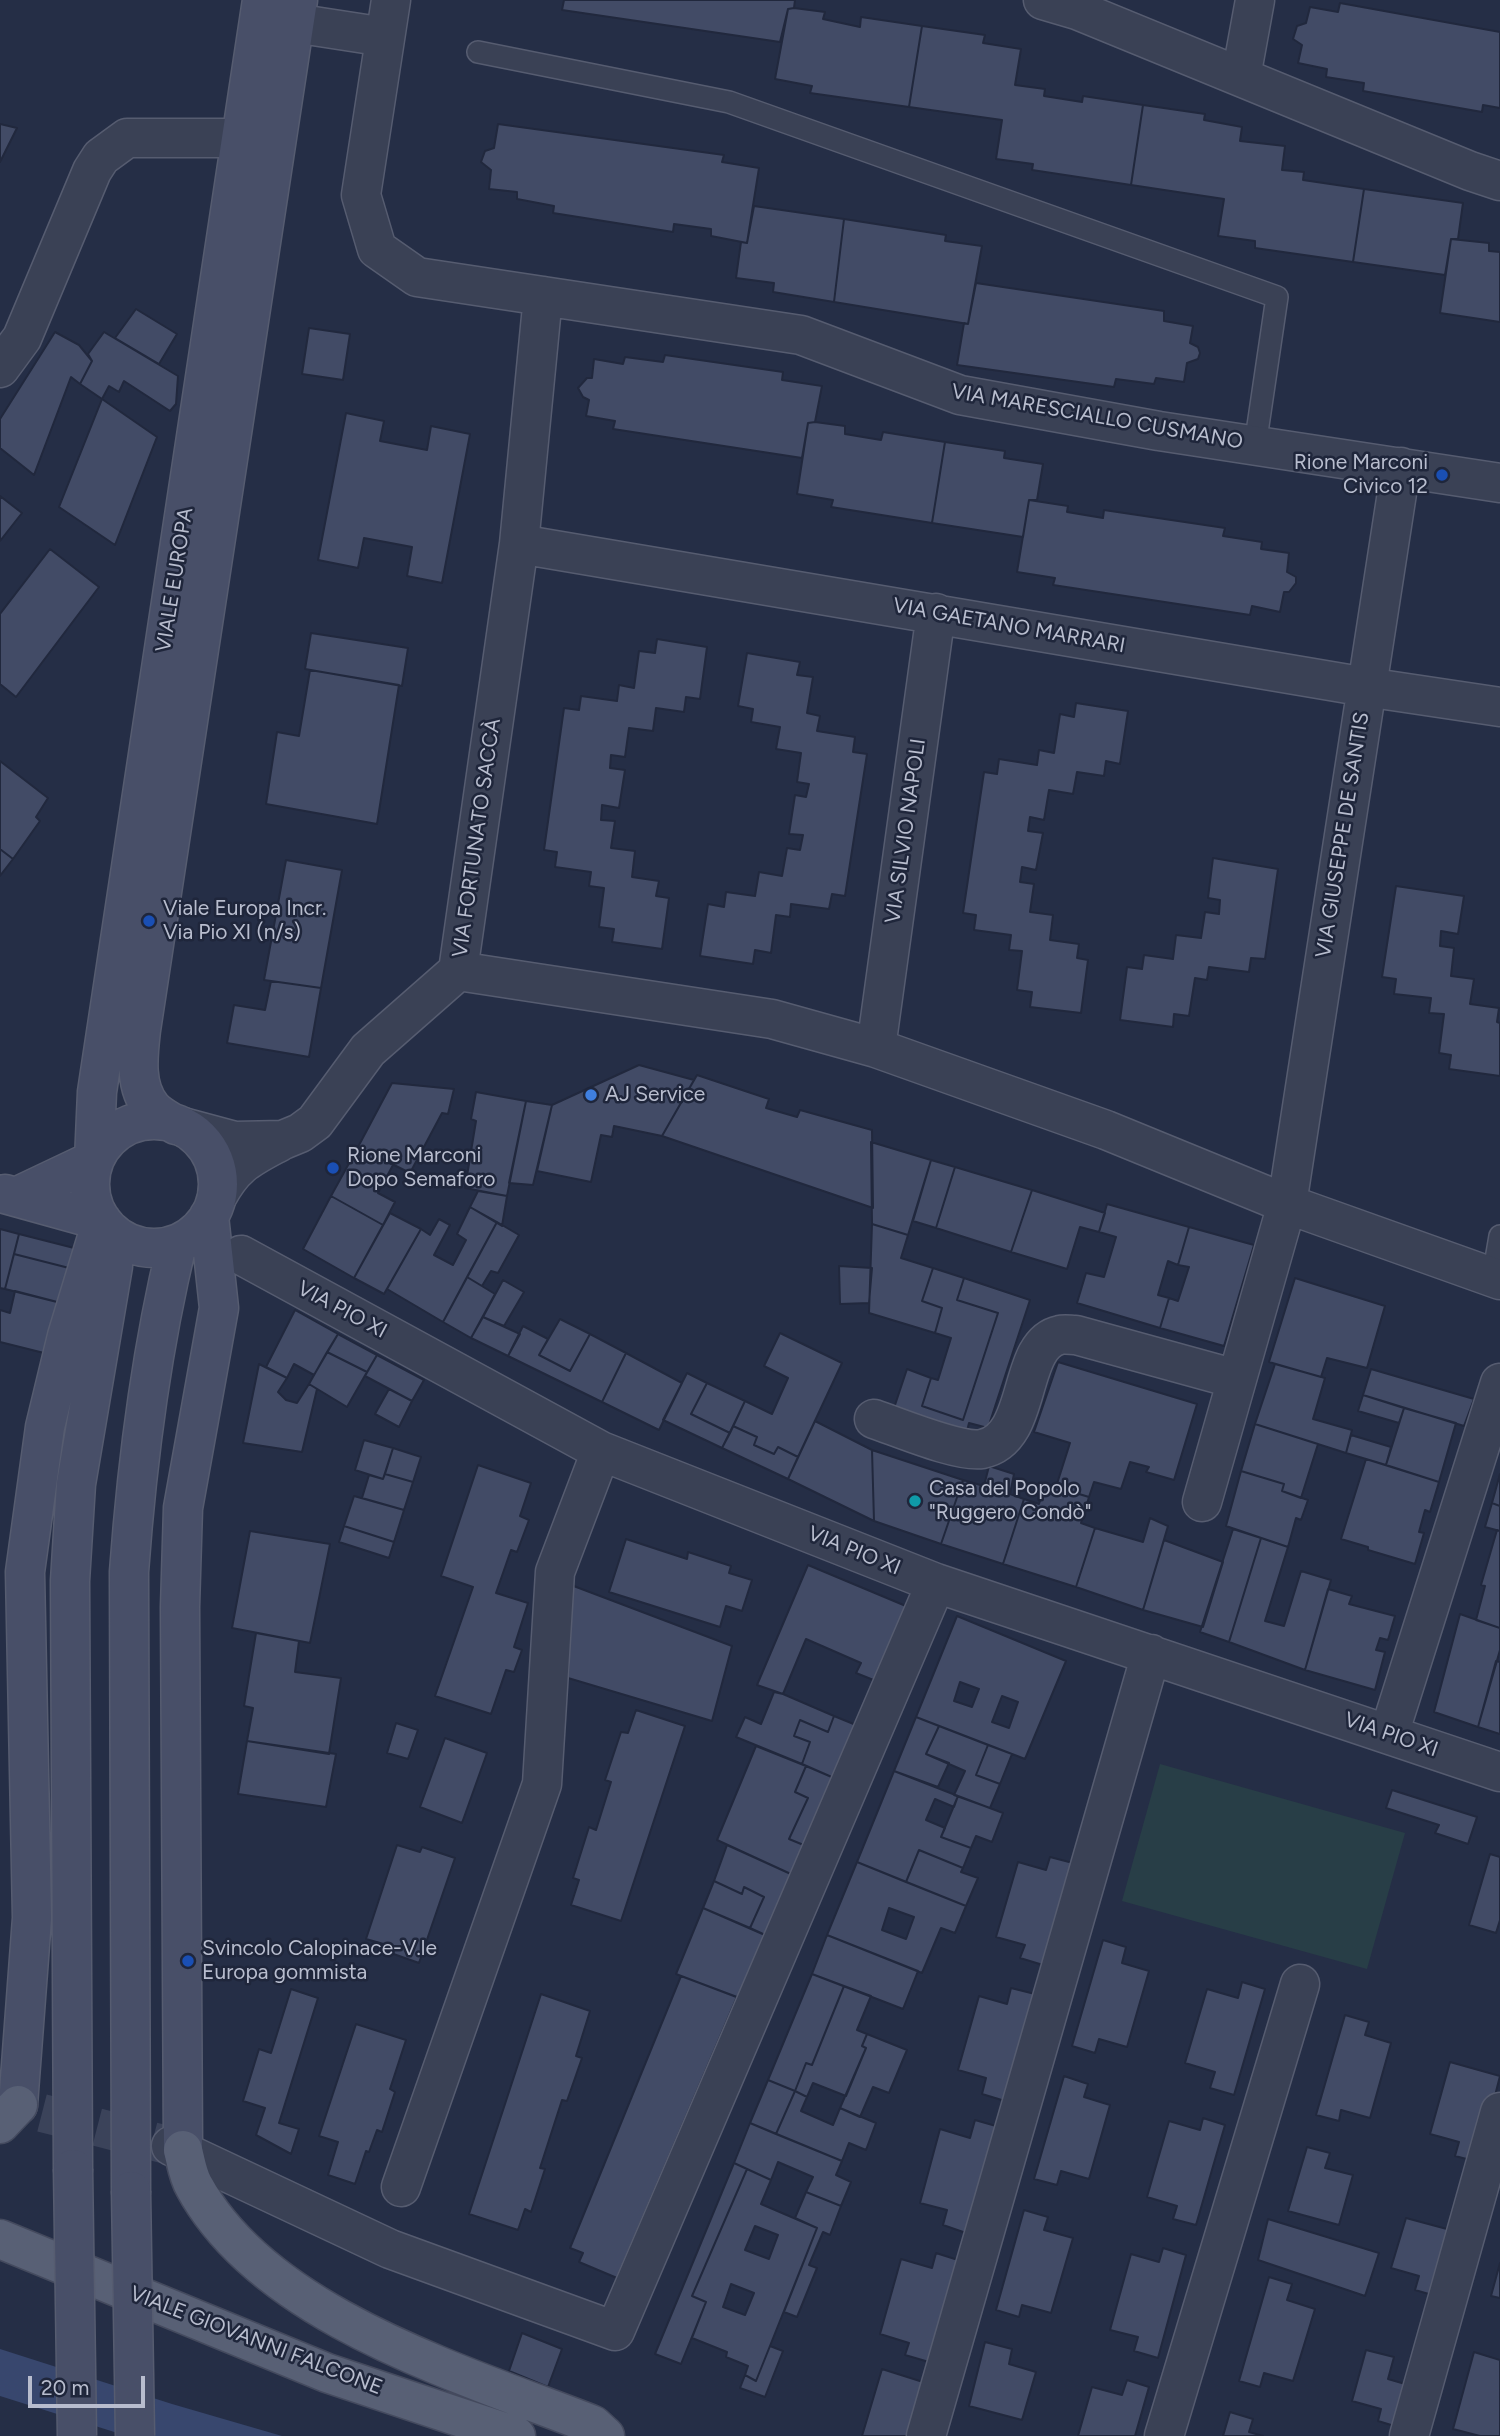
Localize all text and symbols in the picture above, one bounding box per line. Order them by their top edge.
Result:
street label: VIA MARESCIALLO CUSMANO [949,379,1245,455]
place label: Rione Marconi Civico 12 [1294,450,1428,500]
marker: Rione Marconi Civico 12 [1434,467,1450,483]
street label: VIALE EUROPA [151,506,199,654]
street label: VIA GAETANO MARRARI [891,593,1127,659]
street label: VIA GIUSEPPE DE SANTIS [1311,710,1375,960]
street label: VIA FORTUNATO SACCÀ [448,717,506,959]
street label: VIA SILVIO NAPOLI [881,737,931,925]
place label: Viale Europa Incr. Via Pio XI (n/s) [163,896,326,946]
marker: Viale Europa Incr. Via Pio XI (n/s) [141,913,157,929]
place label: AJ Service [605,1082,705,1108]
marker: AJ Service [583,1087,599,1103]
place label: Rione Marconi Dopo Semaforo [347,1143,495,1193]
marker: Rione Marconi Dopo Semaforo [325,1160,341,1176]
street label: VIA PIO XI [293,1276,391,1344]
place label: Casa del Popolo "Ruggero Condò" [929,1476,1091,1526]
marker: Casa del Popolo "Ruggero Condò" [907,1493,923,1509]
street label: VIA PIO XI [804,1521,904,1581]
street label: VIA PIO XI [1341,1707,1441,1763]
place label: Svincolo Calopinace-V.le Europa gommista [202,1936,437,1986]
marker: Svincolo Calopinace-V.le Europa gommista [180,1953,196,1969]
street label: VIALE GIOVANNI FALCONE [126,2281,386,2401]
scale bar [32,2362,149,2406]
text: 20 m [41,2375,89,2400]

